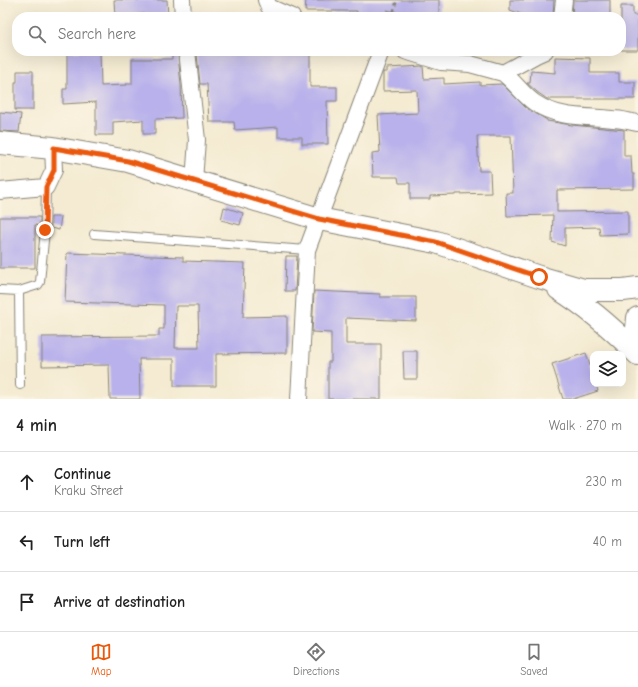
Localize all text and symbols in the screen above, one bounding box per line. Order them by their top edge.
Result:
search box [12,12,626,56]
icon: search [26,23,48,45]
text: Search here [58,25,136,43]
route end [36,221,54,239]
route start [530,268,548,286]
map controls [590,351,626,387]
button: layers [590,351,626,387]
text: 4 min [16,416,57,435]
text: Walk · 270 m [549,418,622,433]
text: Continue [54,465,111,483]
icon: ahead [16,471,38,493]
text: 230 m [586,474,622,489]
text: Kraku Street [54,483,123,498]
icon: left [16,531,38,553]
text: Turn left [54,533,110,551]
text: 40 m [593,534,622,549]
icon: arrive [16,591,38,613]
text: Arrive at destination [54,593,185,611]
tab: Map [90,641,112,678]
tab: Directions [293,641,340,678]
tab: Saved [520,641,548,678]

